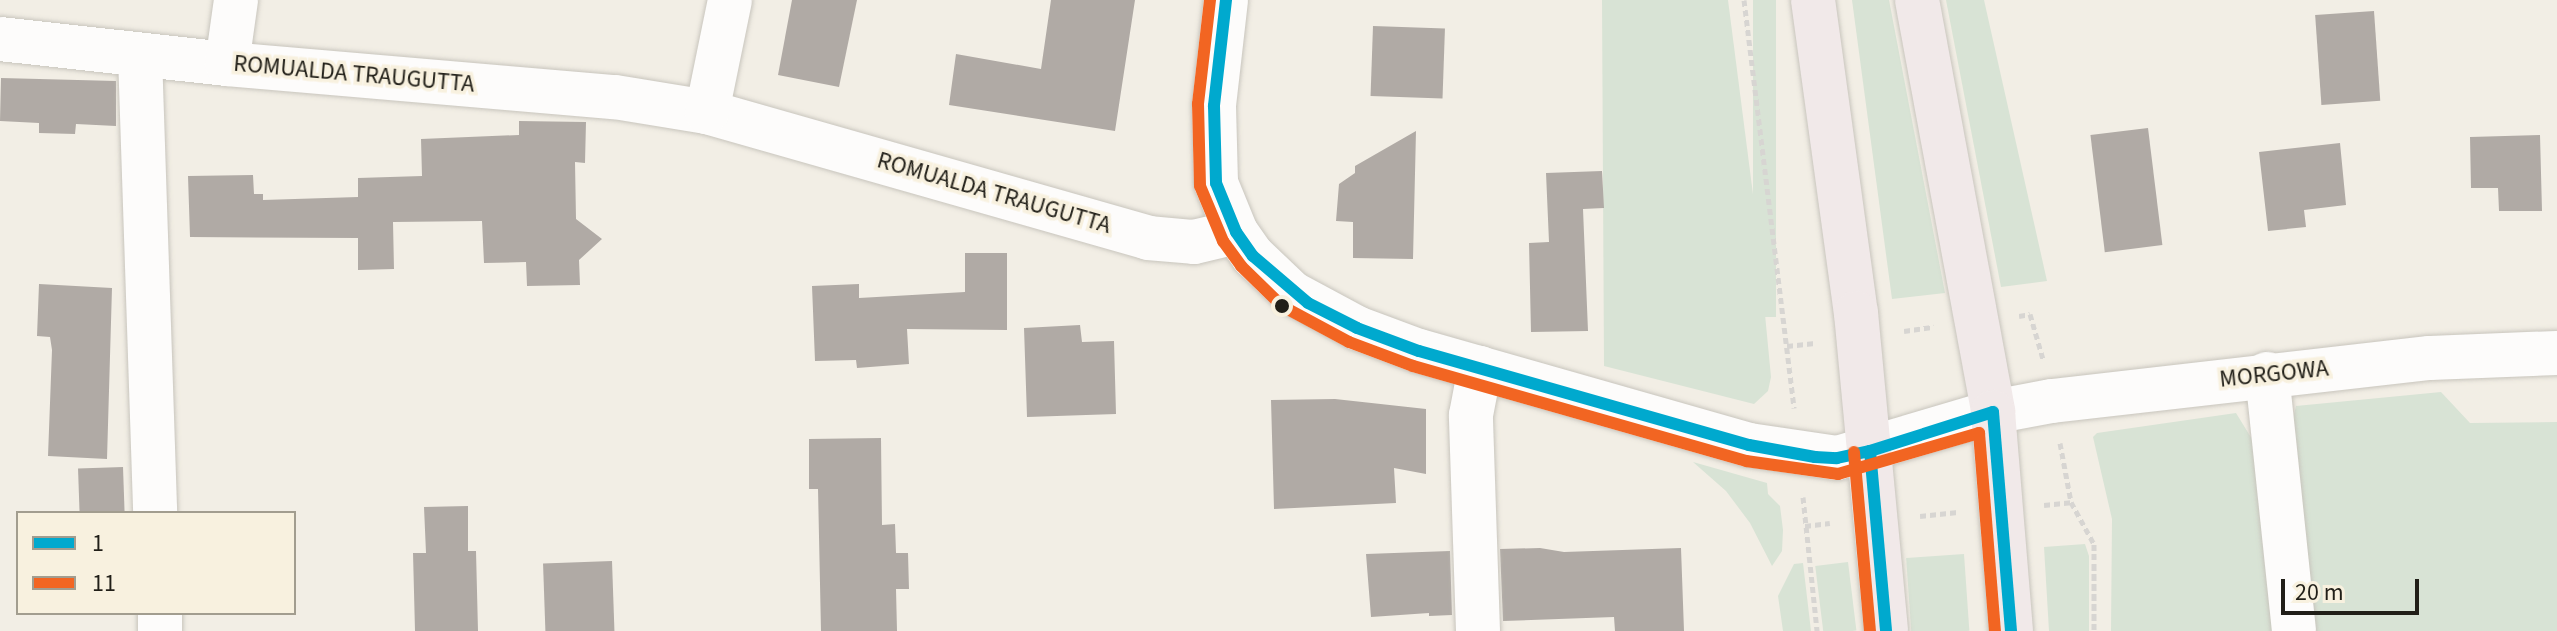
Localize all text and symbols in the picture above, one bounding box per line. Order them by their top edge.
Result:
street label: ROMUALDA TRAUGUTTA [232,49,476,99]
street label: ROMUALDA TRAUGUTTA [874,146,1114,240]
unlabelled marker [1274,298,1290,314]
street label: MORGOWA [2218,354,2330,394]
legend [16,511,296,615]
text: 1 [92,526,104,561]
scale bar [2285,563,2423,613]
text: 11 [92,566,116,601]
text: 20 m [2295,575,2344,610]

